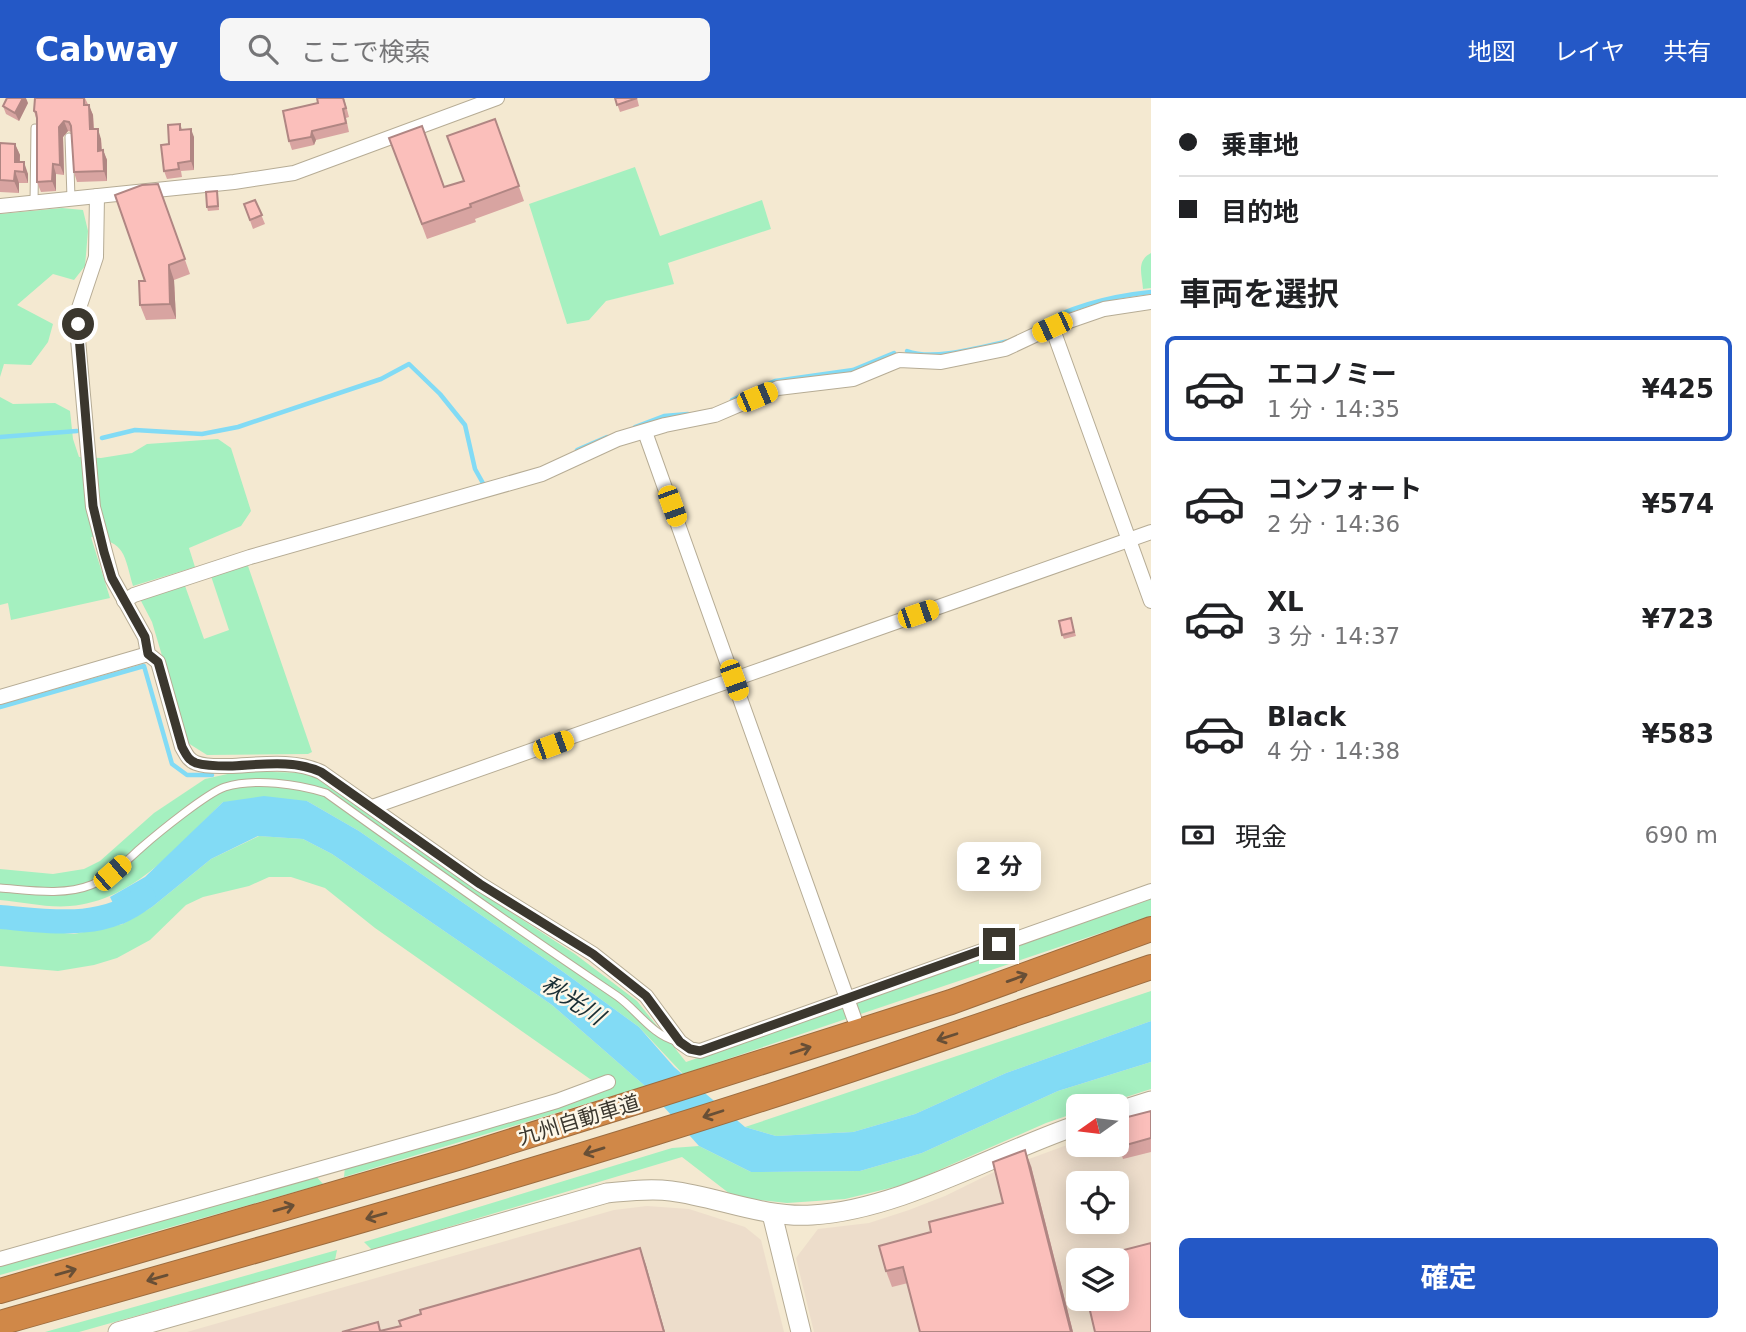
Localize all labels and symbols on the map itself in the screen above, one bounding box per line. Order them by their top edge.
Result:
route start [62,308,94,340]
car [1029,309,1076,345]
car [734,379,781,415]
car [655,483,690,529]
car [895,597,942,631]
car [717,657,752,703]
car [530,728,577,762]
callout: 2 分 [957,842,1041,892]
car [90,851,135,895]
route end [983,928,1015,960]
water label: 秋光川 [537,970,612,1031]
one-way arrow [1005,971,1027,984]
one-way arrow [937,1032,959,1044]
one-way arrow [790,1043,812,1056]
street label: 九州自動車道 [515,1090,643,1150]
north arrow [1066,1094,1129,1157]
one-way arrow [702,1108,724,1121]
one-way arrow [584,1146,606,1159]
one-way arrow [273,1201,295,1214]
one-way arrow [365,1210,387,1223]
one-way arrow [54,1265,76,1278]
one-way arrow [147,1273,169,1286]

